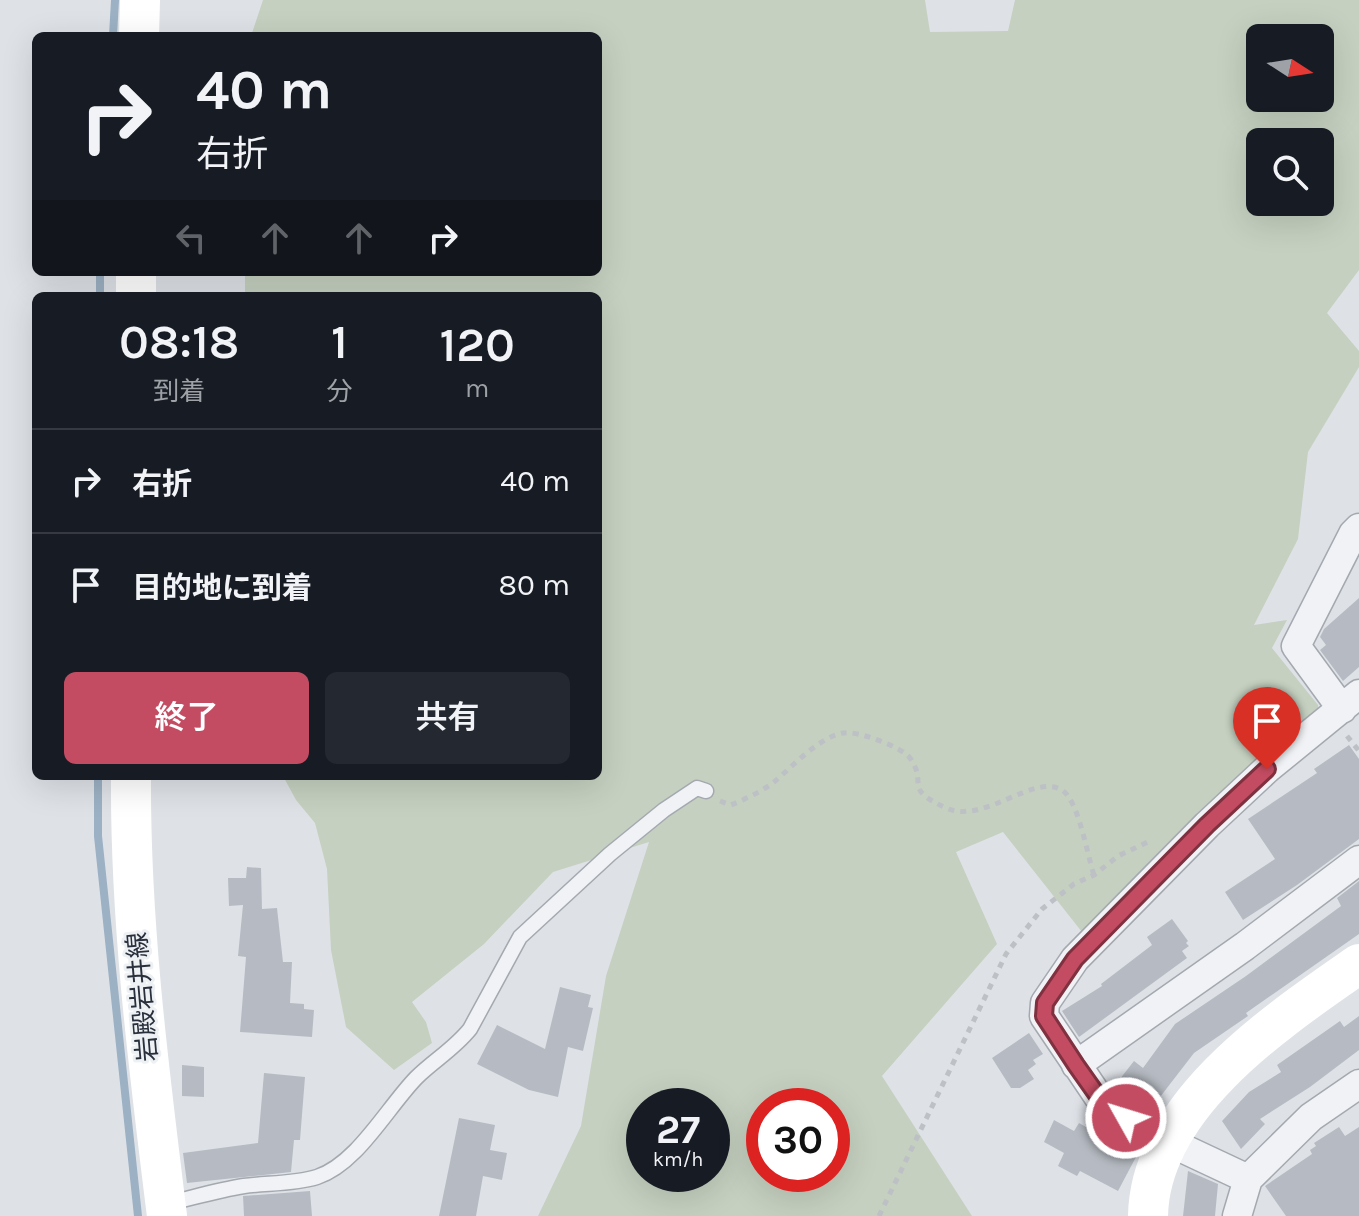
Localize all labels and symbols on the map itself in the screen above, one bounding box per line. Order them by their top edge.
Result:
north arrow [1246,24,1334,112]
pin [1233,687,1301,769]
street label: 岩殿岩井線 [121,931,164,1063]
position arrow [1084,1076,1168,1160]
speed limit sign: 30 [746,1088,850,1192]

